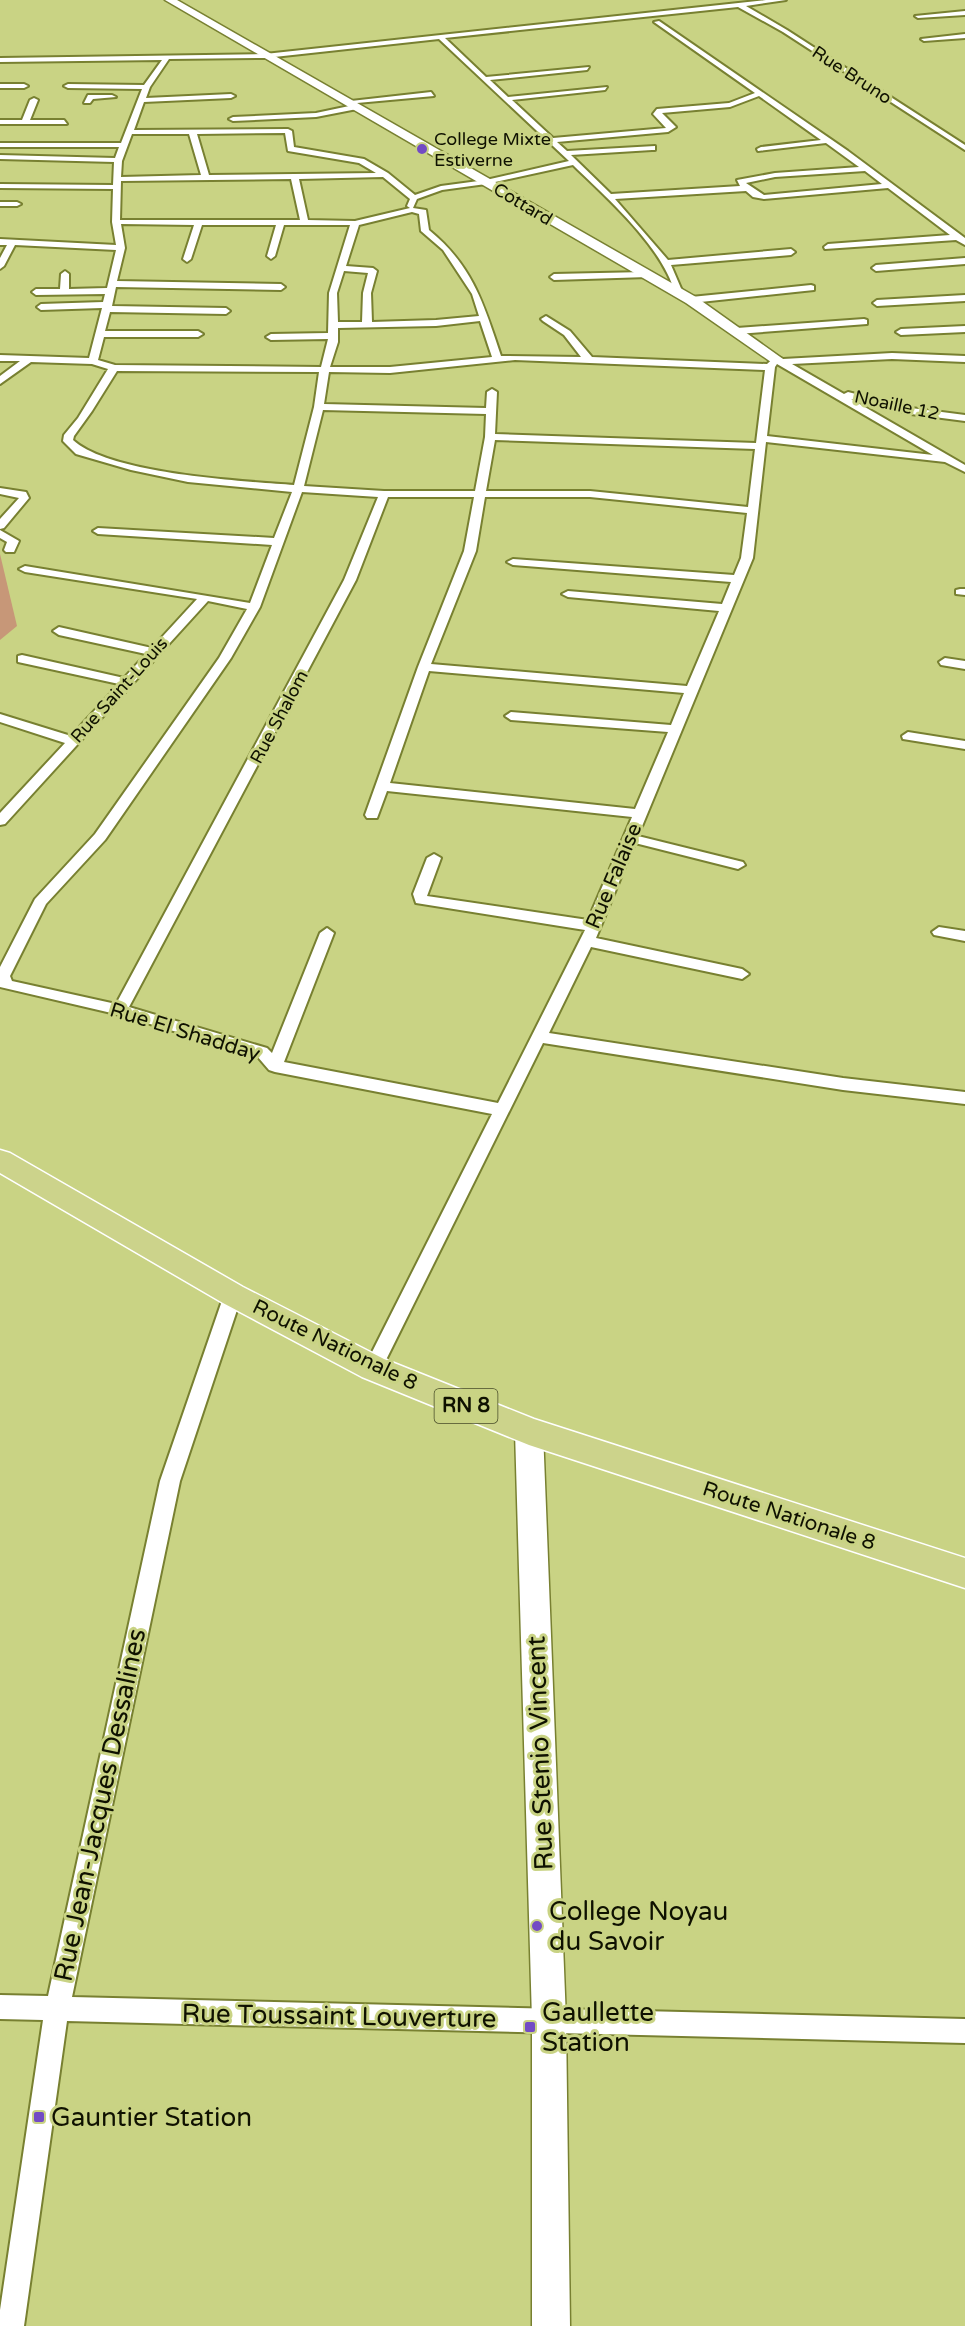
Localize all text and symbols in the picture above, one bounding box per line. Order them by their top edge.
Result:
street label: Rue Bruno [808,41,896,109]
place label: College Mixte Estiverne [434,128,551,171]
marker: College Mixte Estiverne [415,142,429,156]
street label: Cottard [489,178,557,230]
street label: Noaille 12 [853,385,941,425]
street label: Rue Saint-Louis [66,633,172,747]
street label: Rue Shalom [245,667,313,767]
street label: Rue Falaise [581,819,647,933]
street label: Rue El Shadday [107,997,263,1067]
street label: Route Nationale 8 [248,1294,422,1396]
road number: RN 8 [434,1389,498,1423]
street label: Route Nationale 8 [699,1476,879,1556]
street label: Rue Jean-Jacques Dessalines [47,1626,153,1984]
street label: Rue Stenio Vincent [520,1635,560,1871]
place label: College Noyau du Savoir [549,1896,728,1957]
marker: College Noyau du Savoir [530,1919,544,1933]
place label: Gaullette Station [542,1997,654,2058]
street label: Rue Toussaint Louverture [181,1998,497,2034]
marker: Gaullette Station [523,2020,537,2034]
place label: Gauntier Station [51,2102,252,2133]
marker: Gauntier Station [32,2110,46,2124]

